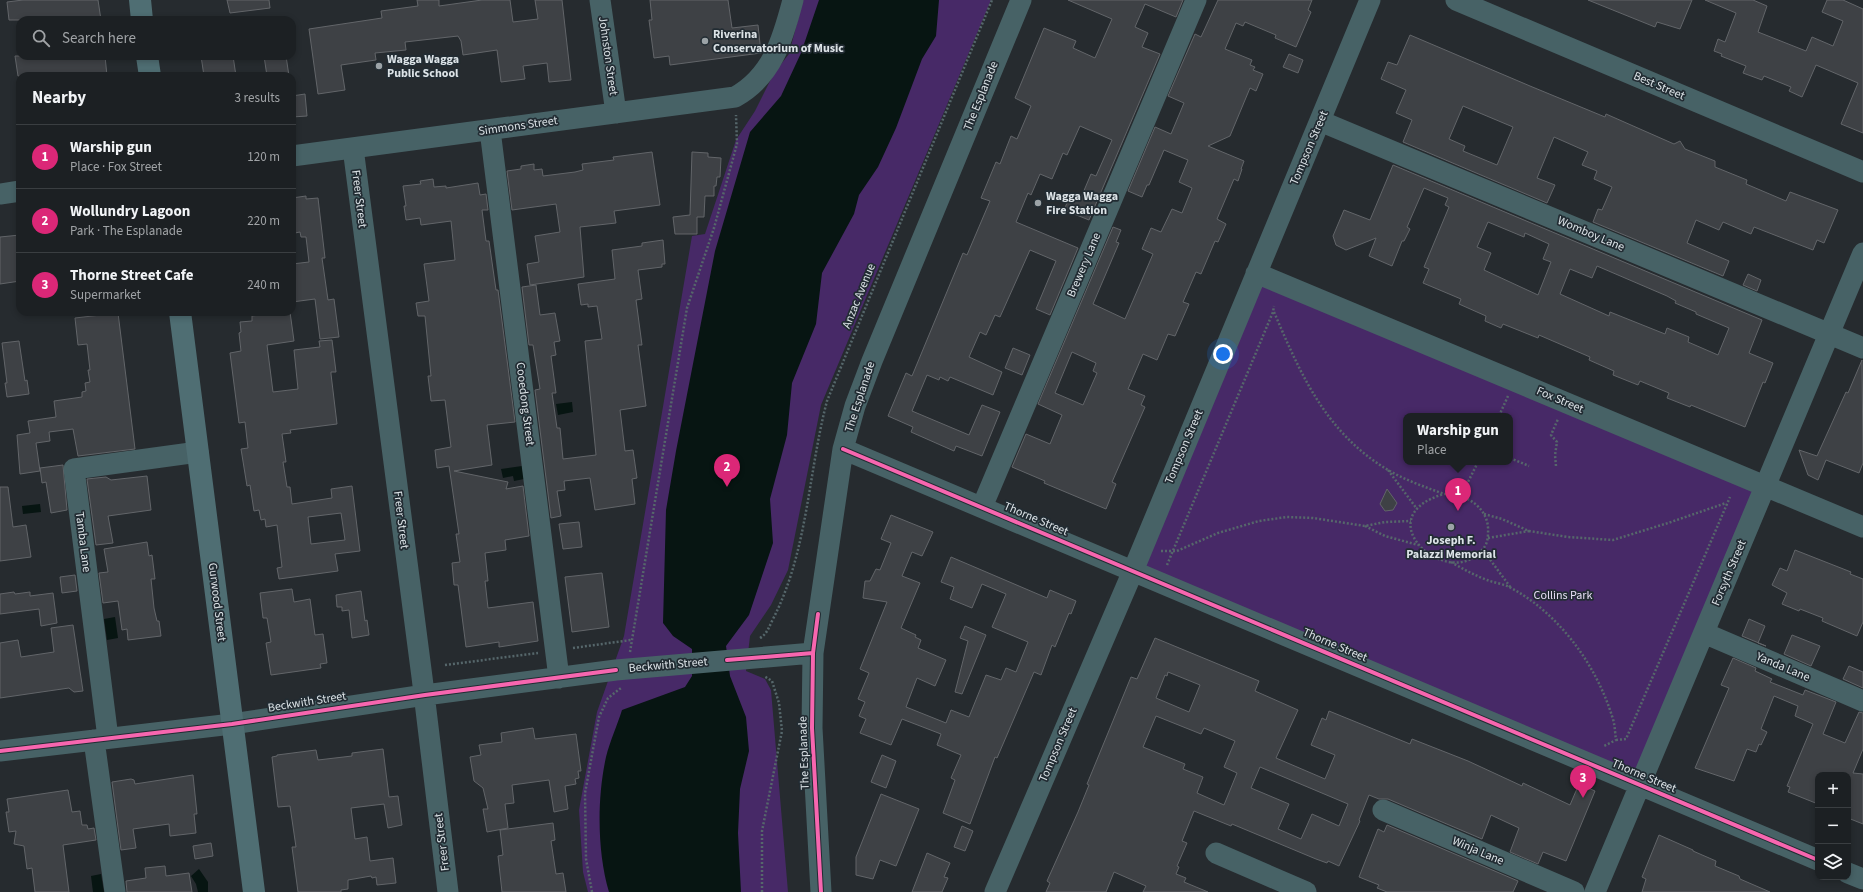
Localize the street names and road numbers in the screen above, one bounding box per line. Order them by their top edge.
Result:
street label: Johnston Street [594,15,622,97]
street label: The Esplanade [959,59,1003,133]
street label: Best Street [1631,68,1687,104]
street label: Tompson Street [1286,108,1332,188]
street label: Simmons Street [477,112,559,140]
street label: Freer Street [347,169,371,229]
street label: Womboy Lane [1555,212,1627,256]
street label: Brewery Lane [1063,230,1105,300]
street label: Anzac Avenue [838,261,880,331]
street label: The Esplanade [841,359,879,435]
street label: Cooedong Street [511,361,539,447]
street label: Fox Street [1534,382,1586,418]
street label: Tompson Street [1161,407,1207,487]
street label: Freer Street [389,490,413,550]
street label: Thorne Street [1001,498,1071,540]
street label: Tamba Lane [71,511,95,573]
street label: Forsyth Street [1707,537,1751,609]
street label: Gurwood Street [204,562,230,642]
street label: Thorne Street [1300,624,1370,666]
street label: Yanda Lane [1753,648,1813,686]
street label: Beckwith Street [628,653,708,677]
street label: Beckwith Street [267,687,347,717]
street label: Tompson Street [1035,705,1081,785]
street label: The Esplanade [794,716,814,790]
street label: Thorne Street [1609,755,1679,797]
street label: Freer Street [430,812,454,872]
street label: Winja Lane [1449,832,1507,870]

